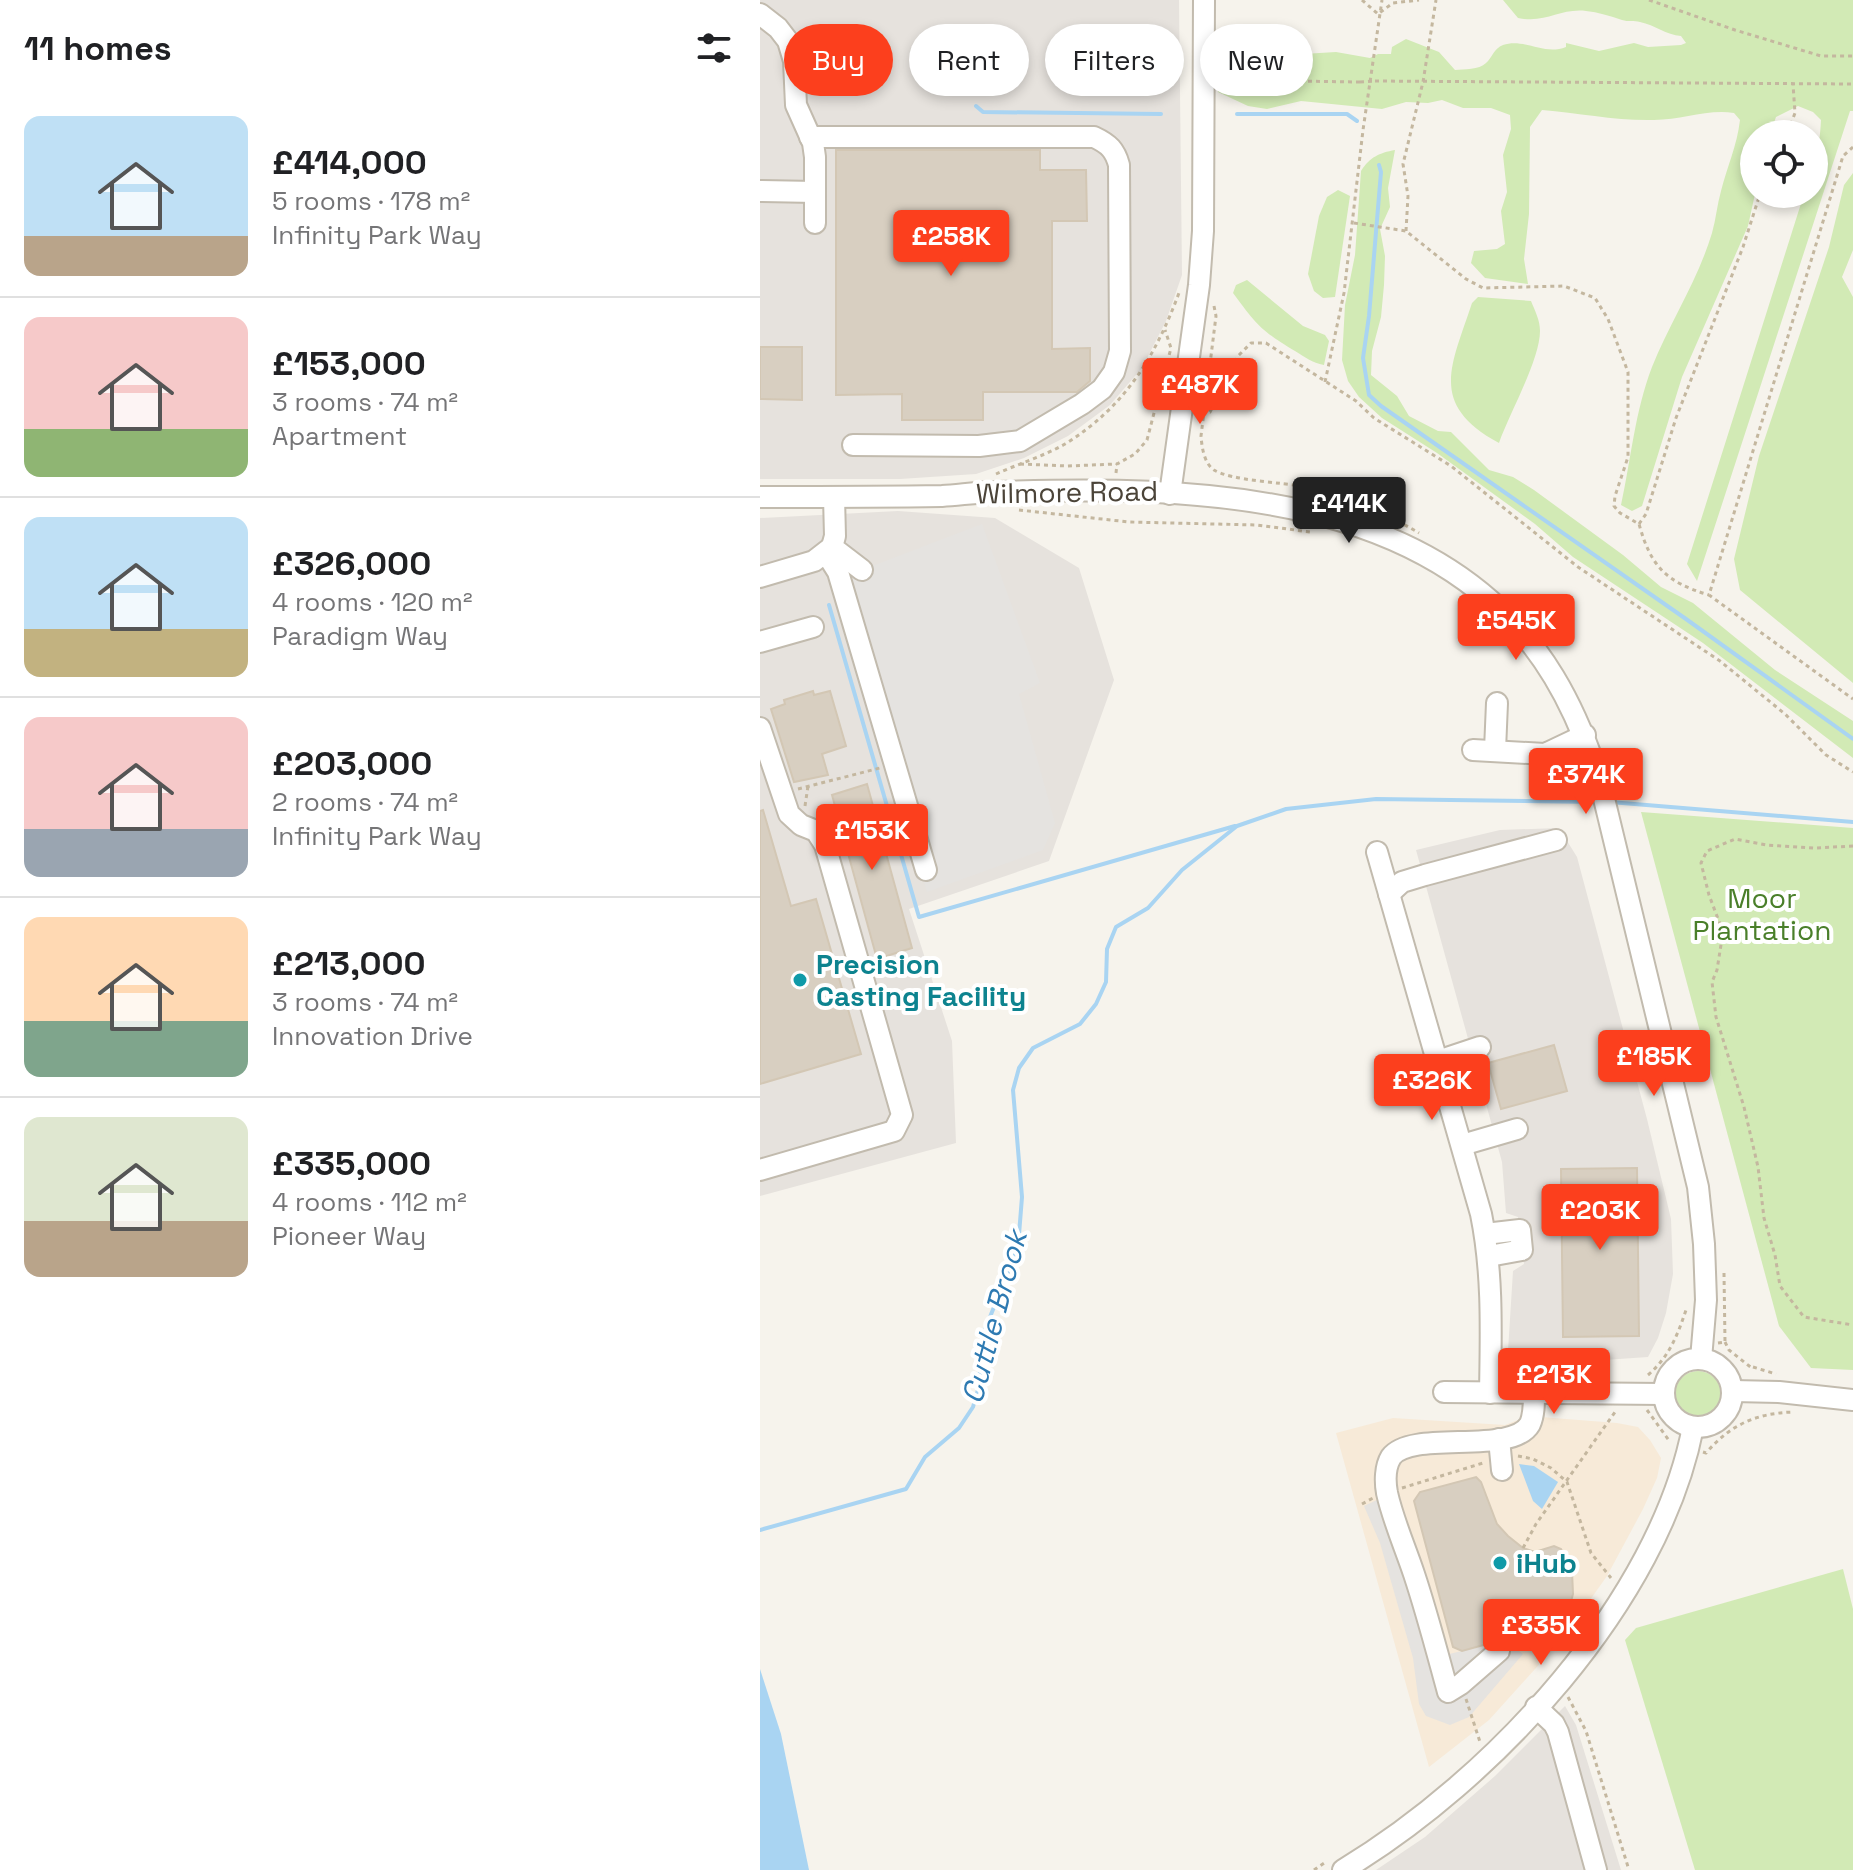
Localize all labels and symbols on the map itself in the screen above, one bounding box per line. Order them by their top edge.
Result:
pin: £258K [895,210,1007,278]
pin: £487K [1144,358,1256,426]
street label: Wilmore Road [976,472,1158,512]
pin: £414K [1293,477,1405,545]
pin: £545K [1460,594,1572,662]
pin: £374K [1530,748,1642,816]
pin: £153K [816,804,928,872]
park label: Moor Plantation [1693,880,1831,948]
place label: Precision Casting Facility [816,946,1026,1014]
marker: Precision Casting Facility [791,971,809,989]
pin: £185K [1598,1030,1710,1098]
pin: £326K [1376,1054,1488,1122]
pin: £203K [1544,1184,1656,1252]
water label: Cuttle Brook [952,1223,1037,1408]
pin: £213K [1498,1348,1610,1416]
place label: iHub [1516,1545,1577,1581]
marker: iHub [1491,1554,1509,1572]
pin: £335K [1485,1599,1597,1667]

